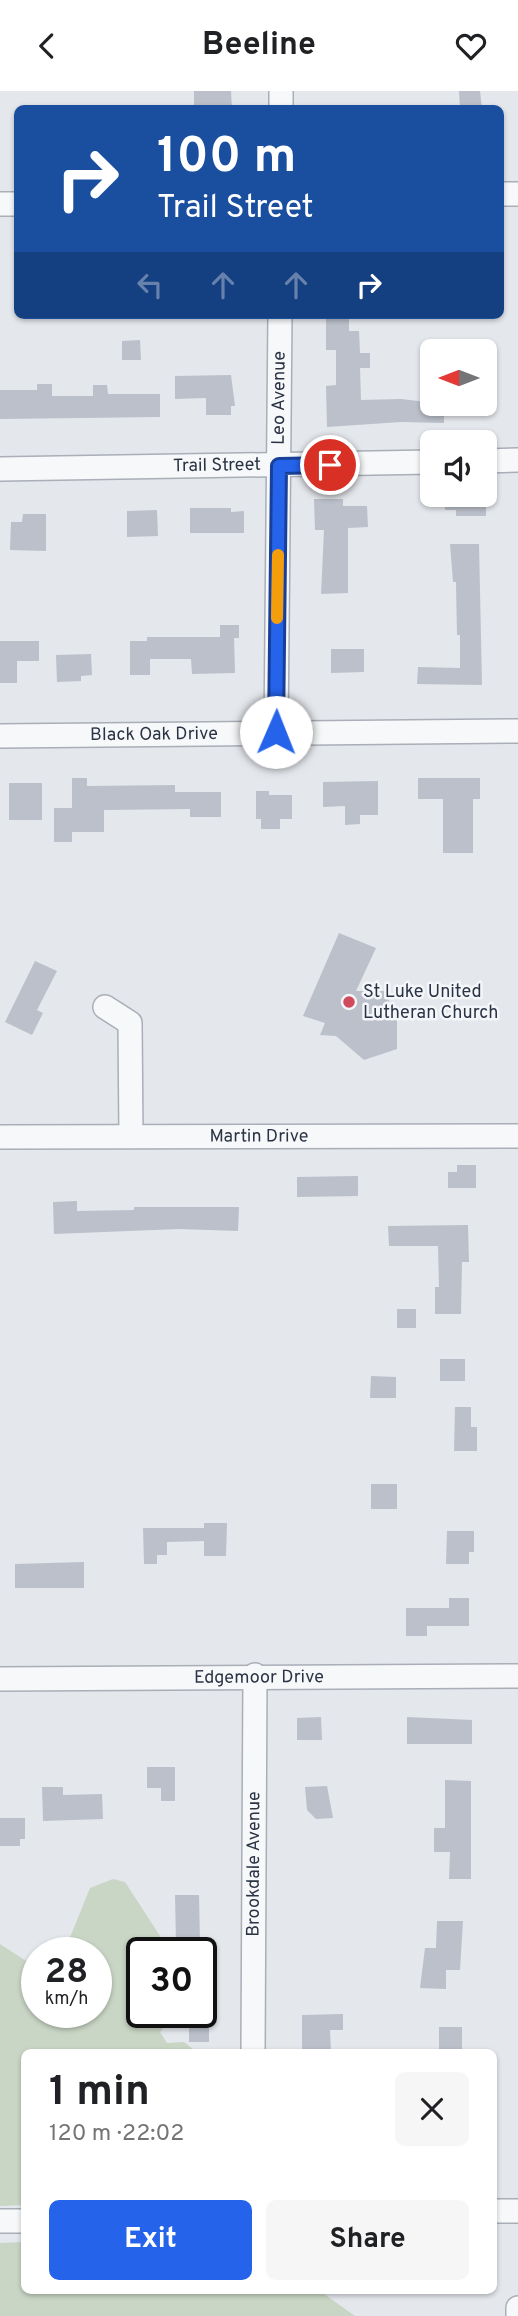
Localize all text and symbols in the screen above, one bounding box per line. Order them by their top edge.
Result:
text: Beeline [202,26,316,66]
icon: back [28,27,66,65]
icon: heart [452,27,490,65]
text: 100 m [157,128,296,190]
icon: right [42,133,133,224]
text: Trail Street [157,189,314,229]
icon: left [131,266,169,304]
icon: ahead [204,266,242,304]
icon: ahead [277,266,315,304]
icon: right [350,266,388,304]
north arrow [420,339,497,417]
map controls [420,339,497,507]
street label: Leo Avenue [267,351,291,445]
button: sound [420,430,497,507]
pin [300,435,360,495]
icon: arrive [311,446,349,484]
street label: Trail Street [173,453,261,478]
position arrow [239,695,313,769]
street label: Black Oak Drive [90,722,218,747]
place label: St Luke United Lutheran Church [363,981,498,1025]
marker: St Luke United Lutheran Church [341,994,357,1010]
street label: Martin Drive [209,1125,309,1148]
street label: Edgemoor Drive [194,1666,324,1689]
street label: Brookdale Avenue [242,1791,266,1937]
speed limit sign: 30 [126,1937,217,2028]
text: 28 [45,1951,88,1995]
text: km/h [45,1988,88,2011]
text: 1 min [49,2067,150,2120]
button: close [395,2072,469,2146]
text: 120 m · 22:02 [49,2120,184,2149]
button: Exit [49,2200,252,2280]
button: Share [266,2200,469,2280]

